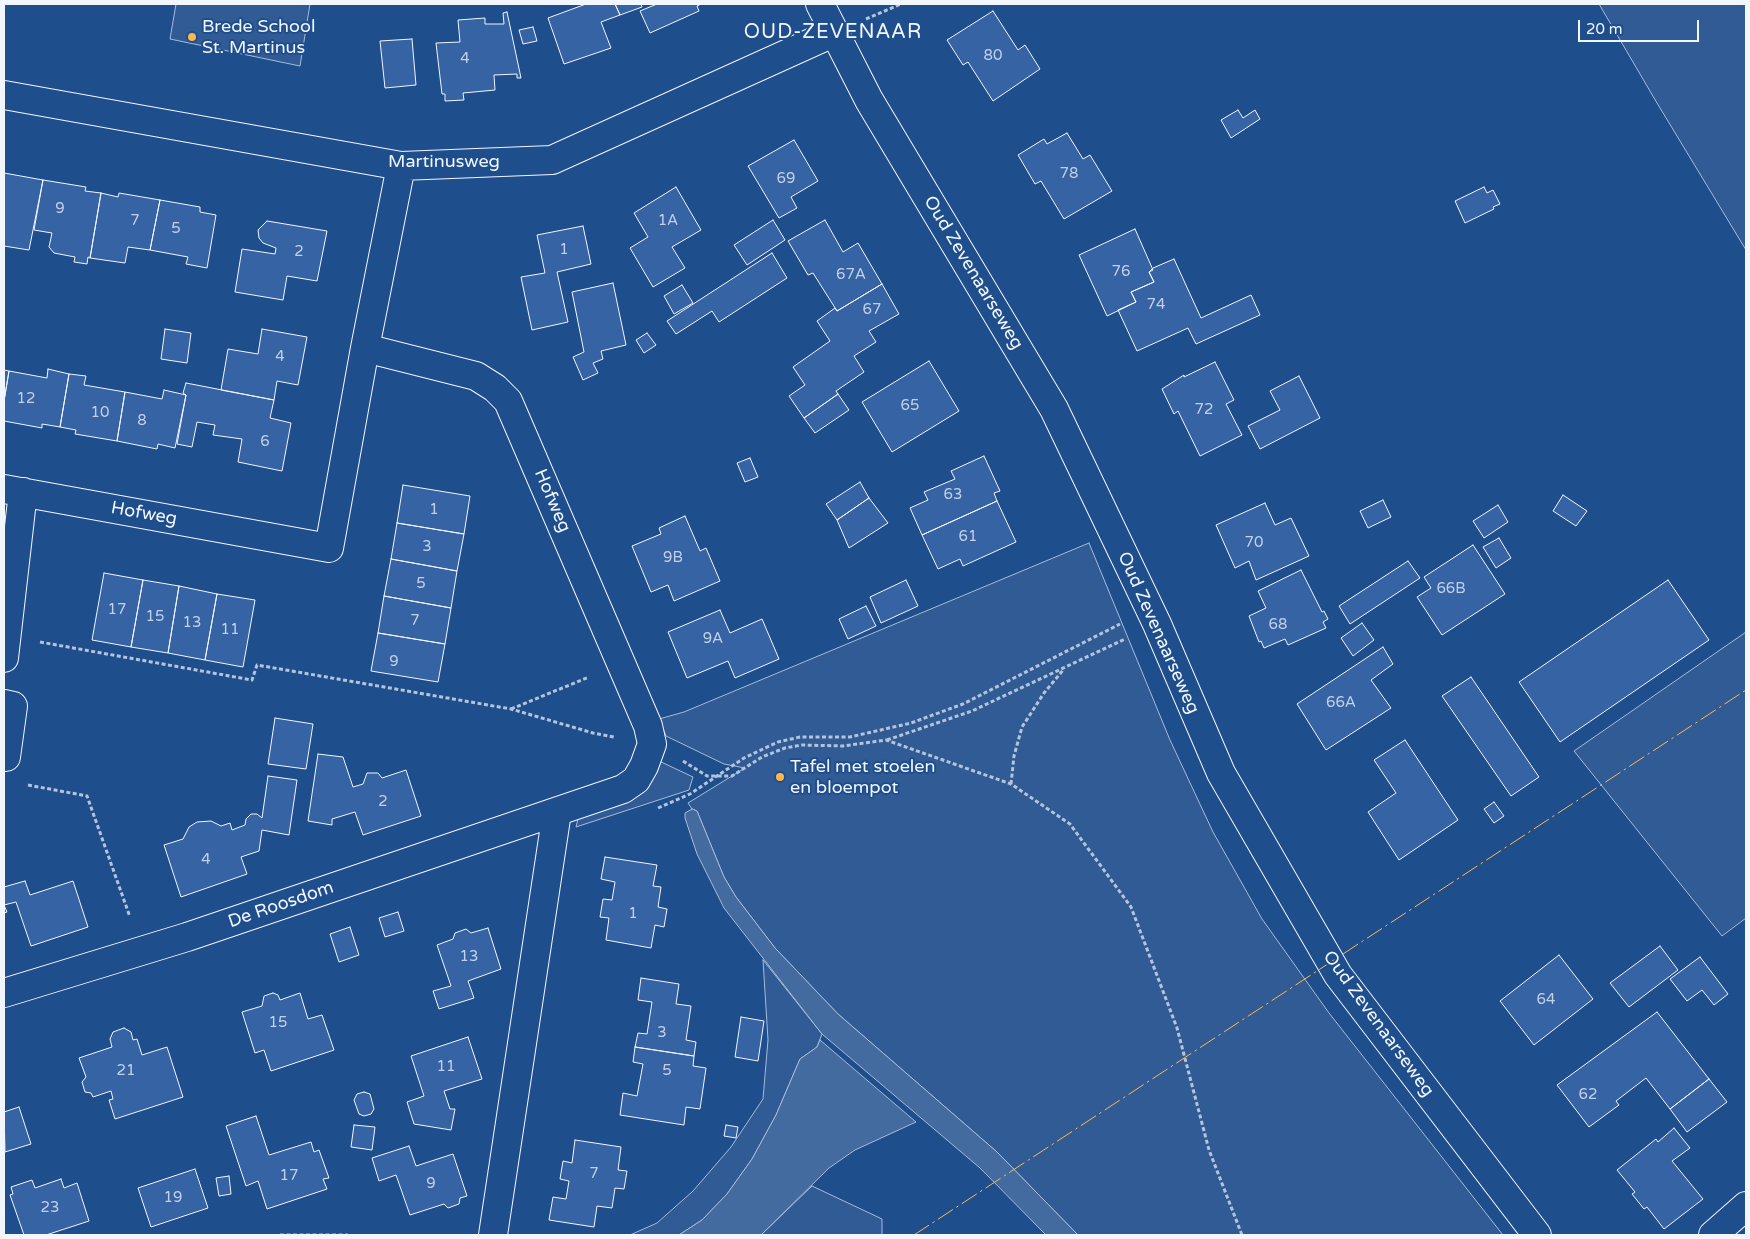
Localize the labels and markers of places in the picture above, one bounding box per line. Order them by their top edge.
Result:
place label: Brede School St. Martinus [202,16,315,58]
marker: Brede School St. Martinus [186,31,198,43]
place label: Tafel met stoelen en bloempot [790,756,935,799]
marker: Tafel met stoelen en bloempot [774,771,786,783]

